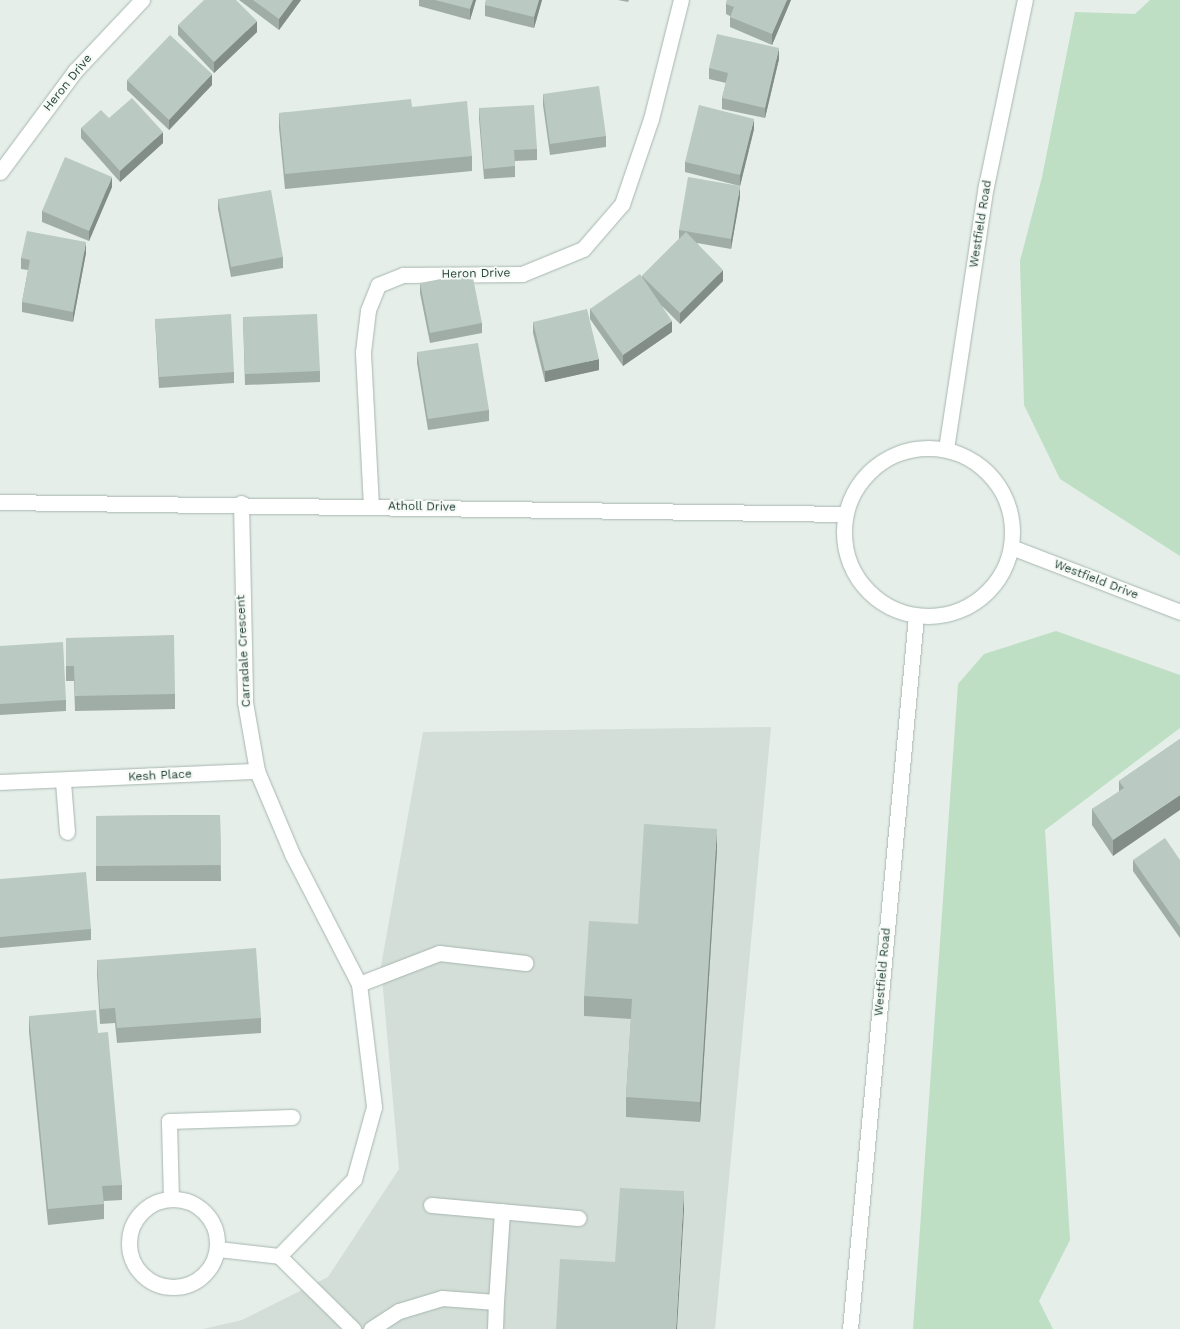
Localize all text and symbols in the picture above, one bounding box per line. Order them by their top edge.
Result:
street label: Heron Drive [41,52,95,114]
street label: Westfield Road [967,179,995,269]
street label: Heron Drive [441,266,511,282]
street label: Atholl Drive [388,499,456,515]
street label: Westfield Drive [1052,557,1140,603]
street label: Carradale Crescent [234,594,254,708]
street label: Kesh Place [128,767,192,785]
street label: Westfield Road [872,927,894,1017]

